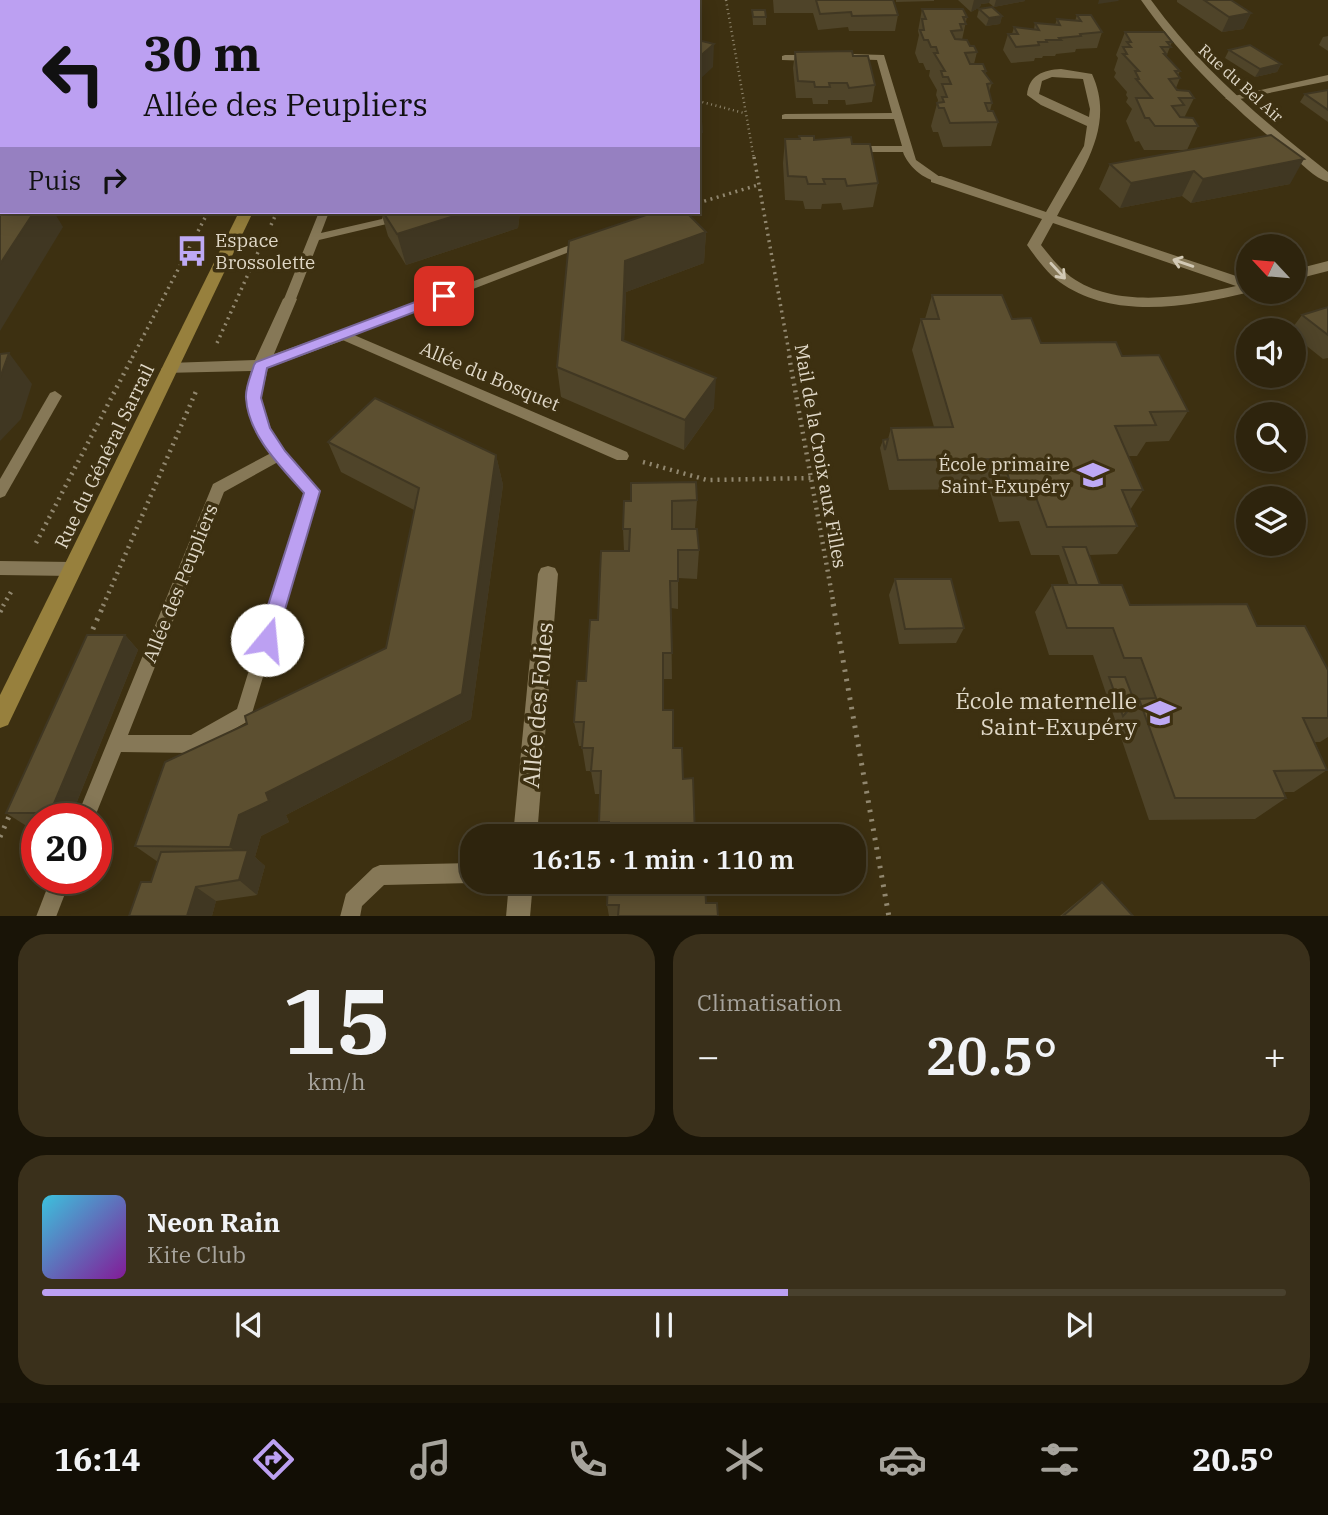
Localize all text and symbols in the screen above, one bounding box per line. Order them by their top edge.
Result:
text: 30 m [143,21,261,84]
icon: left [28,28,119,119]
street label: Rue du Bel Air [1195,40,1287,126]
text: Allée des Peupliers [143,83,428,125]
icon: right [95,161,133,199]
text: Puis [28,163,81,197]
place label: Espace Brossolette [215,228,315,274]
bus stop icon: Espace Brossolette [175,234,209,268]
north arrow [1236,234,1306,304]
map controls [1236,234,1306,556]
one-way arrow [1173,256,1195,268]
one-way arrow [1050,262,1066,280]
pin [414,266,474,326]
icon: arrive [425,277,463,315]
button: sound [1236,318,1306,388]
street label: Allée du Bosquet [417,336,564,416]
street label: Mail de la Croix aux Filles [789,342,853,570]
street label: Rue du Général Sarrail [49,360,159,552]
button: search [1236,402,1306,472]
place label: École primaire Saint-Exupéry [938,452,1071,498]
school or university icon: École primaire Saint-Exupéry [1076,458,1110,492]
button: layers [1236,486,1306,556]
street label: Allée des Peupliers [137,500,223,666]
position arrow [230,603,304,677]
street label: Allée des Folies [515,621,559,789]
place label: École maternelle Saint-Exupéry [955,685,1138,741]
school or university icon: École maternelle Saint-Exupéry [1143,696,1177,730]
speed limit sign: 20 [21,803,112,894]
text: 16:15 · 1 min · 110 m [532,842,794,876]
text: 15 [282,961,391,1079]
text: Climatisation [697,987,842,1017]
text: 20.5° [925,1022,1058,1089]
text: − [697,1031,720,1080]
text: + [1263,1031,1286,1080]
text: km/h [307,1066,366,1096]
text: Neon Rain [147,1205,280,1239]
text: Kite Club [147,1239,246,1269]
icon: previous [230,1306,268,1344]
icon: pause [645,1306,683,1344]
icon: next [1060,1306,1098,1344]
icon: directions [249,1435,298,1484]
icon: music [406,1435,455,1484]
icon: phone [563,1435,612,1484]
icon: climate [720,1435,769,1484]
icon: car [878,1435,927,1484]
icon: filters [1035,1435,1084,1484]
text: 16:14 [54,1438,141,1480]
text: 20.5° [1192,1438,1274,1480]

